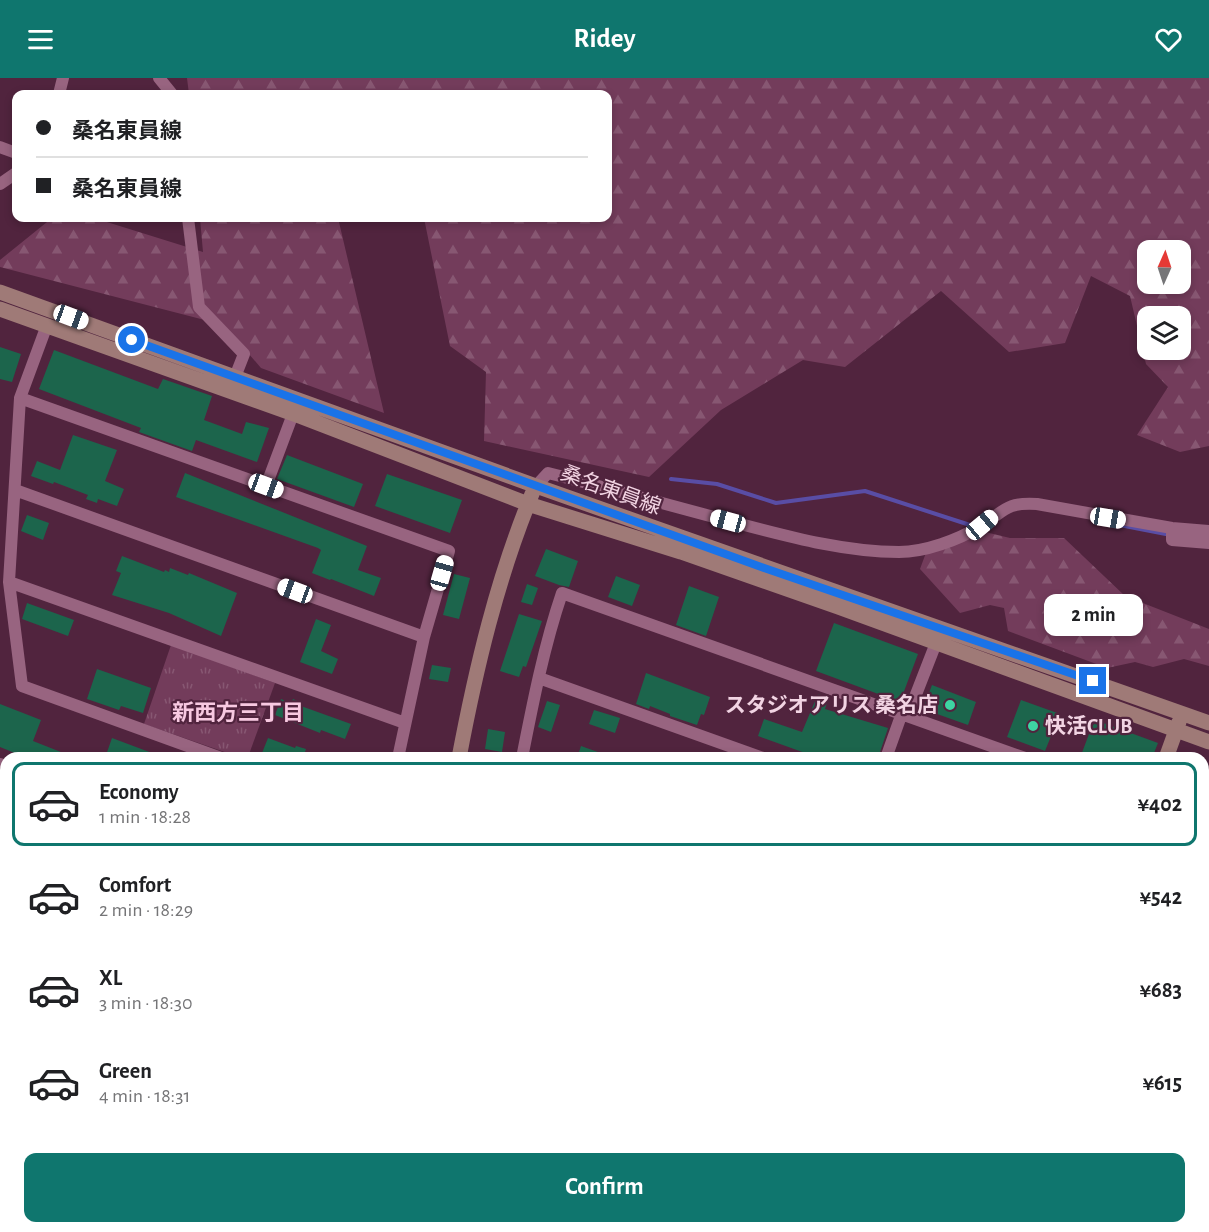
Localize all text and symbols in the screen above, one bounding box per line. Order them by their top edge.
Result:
icon: menu [24,23,57,56]
icon: heart [1152,23,1185,56]
text: Ridey [574,25,636,52]
text: 桑名東員線 [72,120,182,142]
text: 桑名東員線 [72,178,182,200]
north arrow [1137,240,1191,294]
map controls [1137,240,1191,360]
car [51,302,91,332]
button: layers [1137,306,1191,360]
route start [118,326,145,353]
street label: 桑名東員線 [558,462,664,518]
car [246,471,286,501]
car [1089,506,1127,530]
car [962,507,1002,543]
car [708,508,748,534]
car [428,553,456,593]
car [275,576,315,606]
callout: 2 min [1044,594,1142,636]
text: 2 min [1071,605,1116,625]
route end [1079,667,1106,694]
place label: スタジオアリス 桑名店 [725,693,938,716]
marker: スタジオアリス 桑名店 [943,698,957,712]
district label: 新西方三丁目 [172,701,304,724]
place label: 快活CLUB [1045,714,1132,737]
marker: 快活CLUB [1026,719,1040,733]
icon: car [27,777,81,831]
text: Economy [99,781,179,803]
text: ¥402 [1138,793,1182,815]
text: 1 min · 18:28 [99,807,191,827]
icon: car [27,870,81,924]
text: Comfort [99,874,171,896]
text: ¥542 [1139,886,1182,908]
text: 2 min · 18:29 [99,900,193,920]
icon: car [27,963,81,1017]
text: XL [99,967,122,989]
text: ¥683 [1139,979,1182,1001]
text: 3 min · 18:30 [99,993,193,1013]
icon: car [27,1056,81,1110]
text: Green [99,1060,152,1082]
text: ¥615 [1142,1072,1182,1094]
text: 4 min · 18:31 [99,1086,190,1106]
button: Confirm [24,1153,1185,1222]

